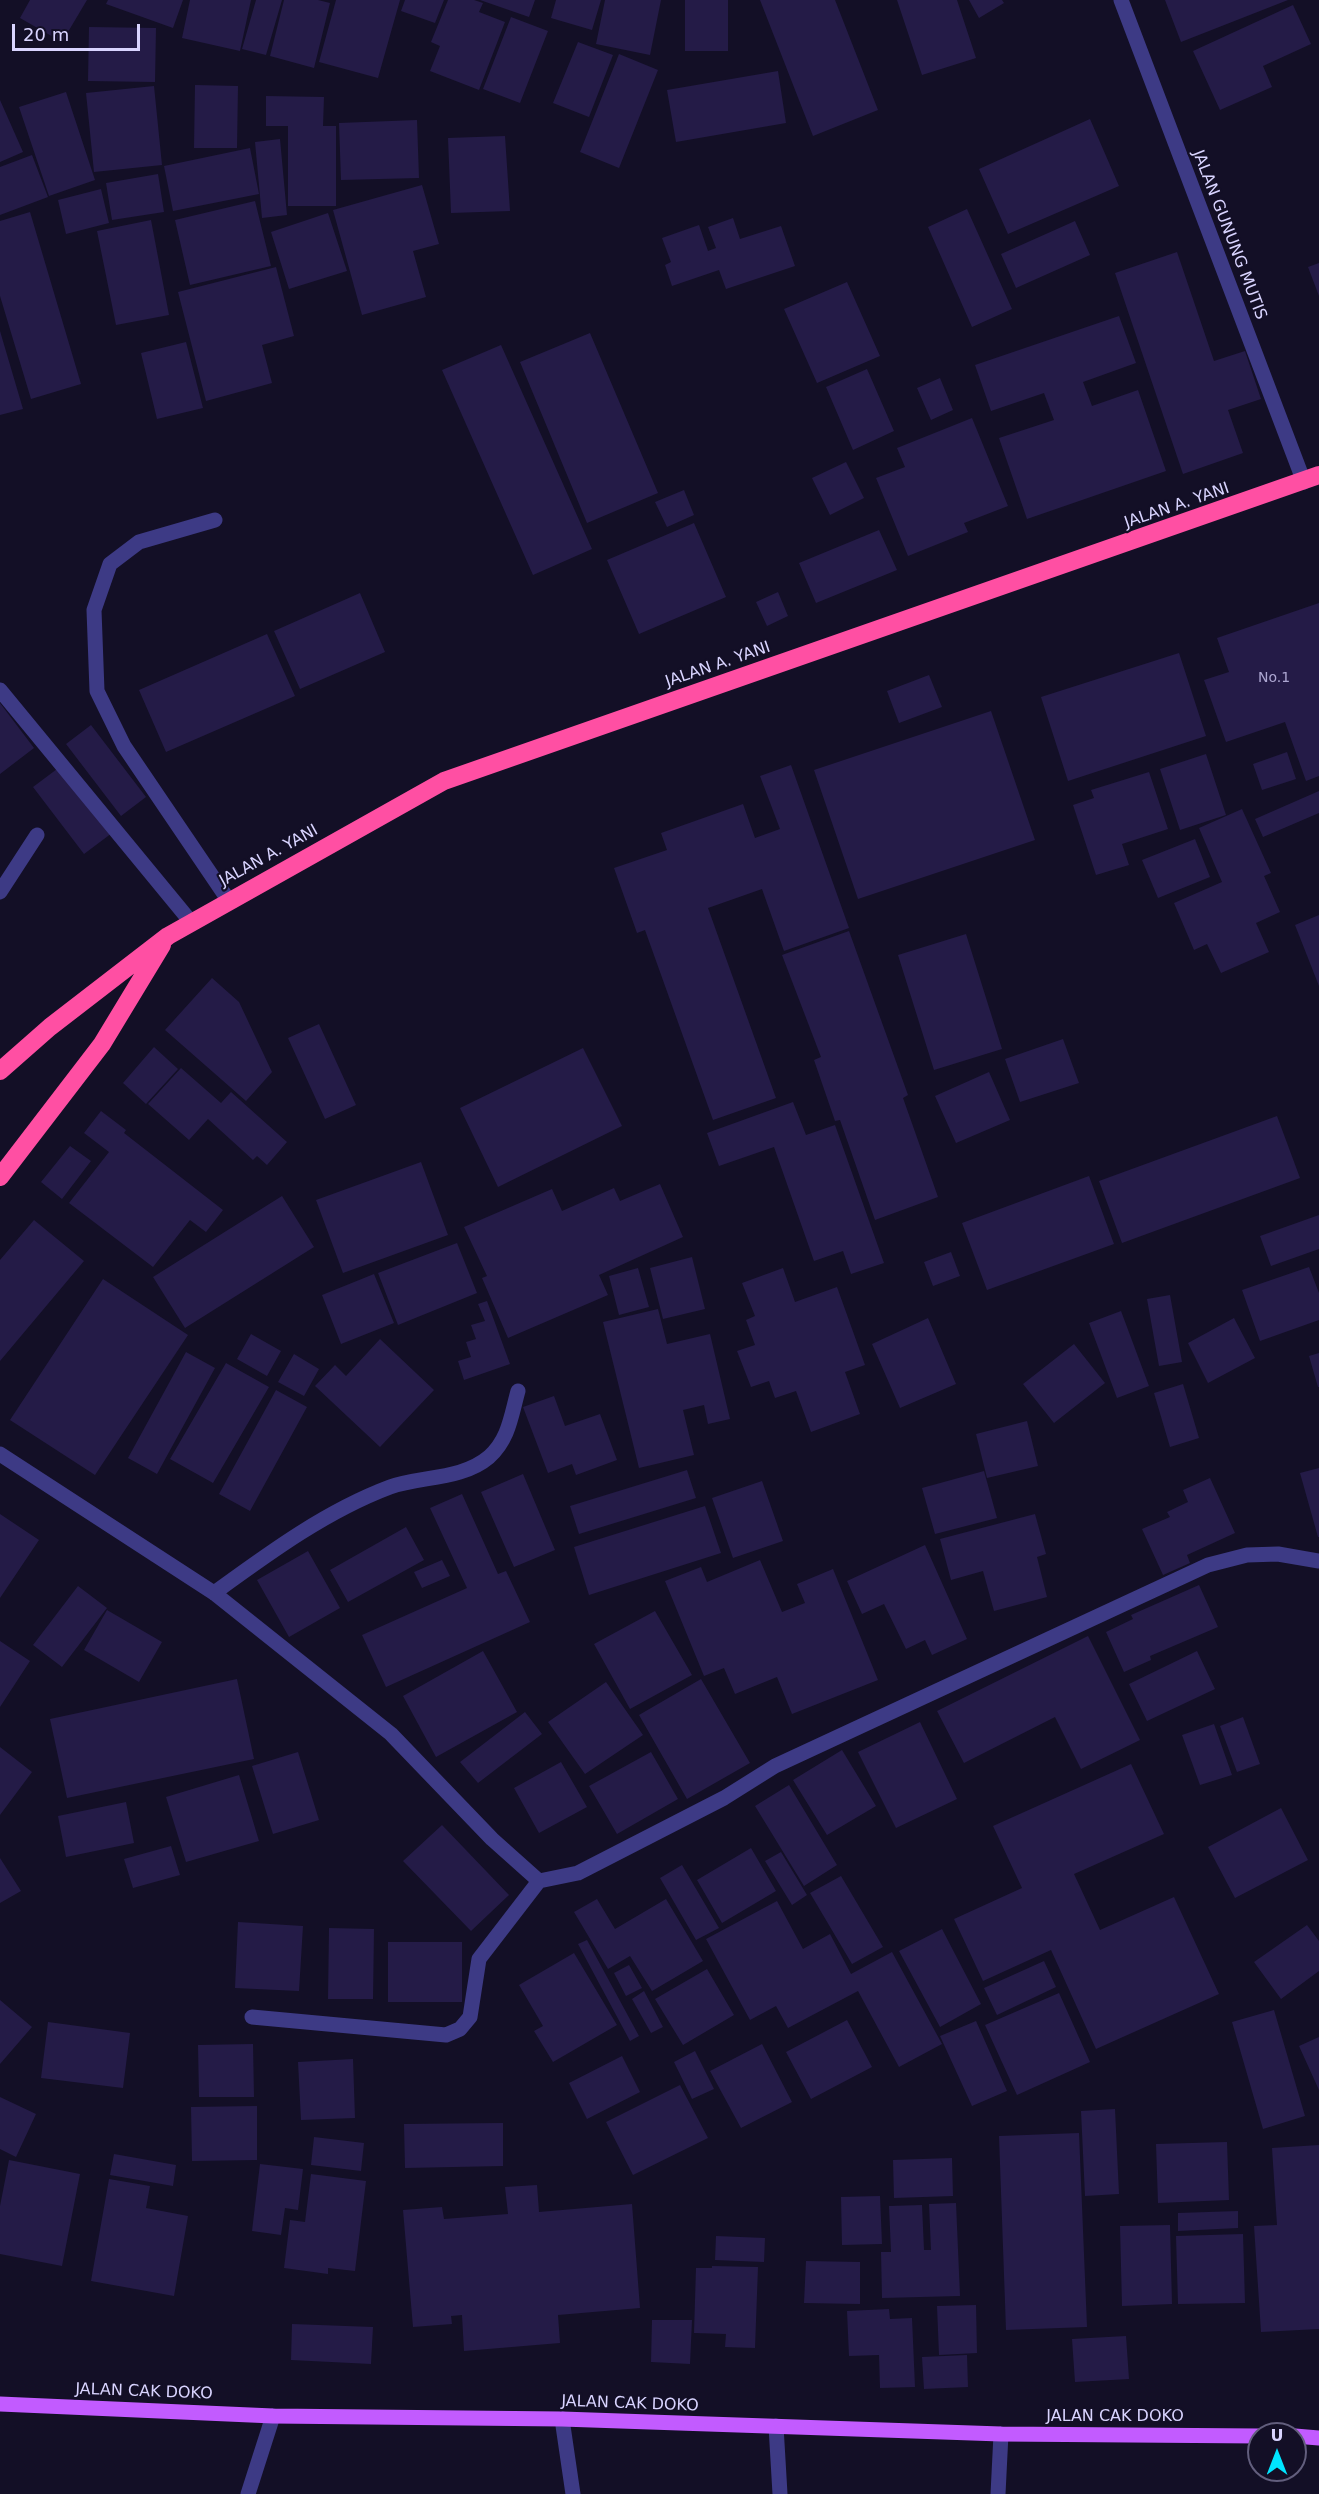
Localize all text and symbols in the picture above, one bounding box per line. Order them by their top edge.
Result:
scale bar [15,12,142,50]
text: 20 m [23,24,69,45]
street label: JALAN GUNUNG MUTIS [1188,148,1270,322]
street label: JALAN A. YANI [1122,479,1232,533]
street label: JALAN A. YANI [663,638,773,692]
house number: No.1 [1258,670,1290,686]
street label: JALAN A. YANI [216,821,322,891]
street label: JALAN CAK DOKO [75,2380,213,2404]
street label: JALAN CAK DOKO [561,2392,699,2416]
street label: JALAN CAK DOKO [1046,2407,1184,2427]
north arrow [1247,2422,1307,2482]
text: U [1271,2426,1284,2445]

